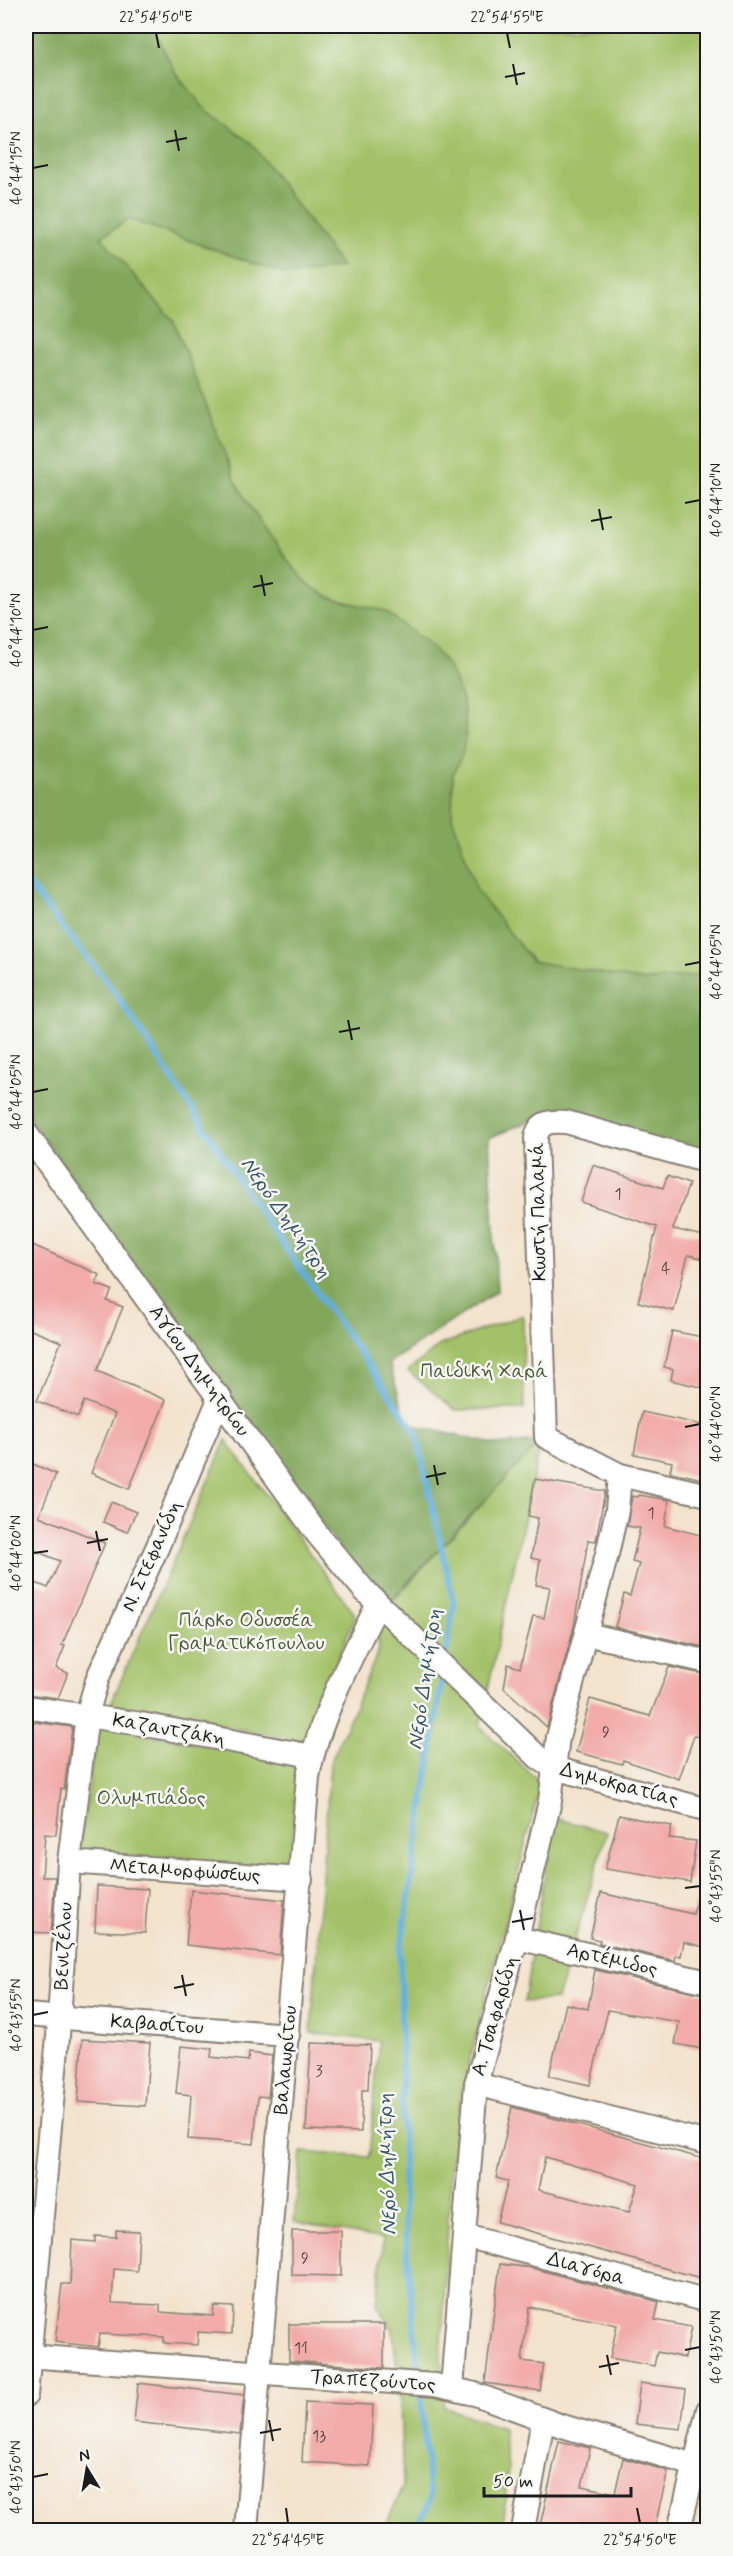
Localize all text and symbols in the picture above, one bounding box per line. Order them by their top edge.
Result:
text: 22°54'50"E [119,8,193,28]
text: 22°54'55"E [471,8,544,28]
text: 40°44'15"N [7,131,27,205]
text: 40°44'10"N [707,463,727,537]
text: 40°44'10"N [7,593,27,667]
text: 40°44'05"N [707,924,727,1000]
text: 40°44'05"N [7,1054,27,1130]
street label: Κωστή Παλαμά [524,1142,554,1282]
water label: Νερό Δημήτρη [234,1152,338,1284]
house number: 1 [614,1184,622,1205]
house number: 4 [661,1258,671,1279]
street label: Αγίου Δημητρίου [142,1300,256,1442]
park label: Παιδική Χαρά [420,1358,548,1385]
text: 40°44'00"N [707,1386,727,1462]
street label: Ν. Στεφανίδη [115,1496,189,1616]
house number: 1 [647,1503,655,1524]
text: 40°44'00"N [7,1515,27,1591]
water label: Νερό Δημήτρη [401,1606,449,1752]
park label: Πάρκο Οδυσσέα Γραματικόπουλου [168,1607,324,1657]
street label: Καζαντζάκη [110,1707,228,1753]
house number: 9 [602,1722,610,1743]
street label: Δημοκρατίας [557,1756,681,1814]
park label: Ολυμπιάδος [97,1785,206,1812]
text: 40°43'55"N [707,1849,727,1923]
street label: Μεταμορφώσεως [109,1852,262,1890]
street label: Βενιζέλου [48,1901,80,1991]
street label: Αρτέμιδος [564,1936,660,1984]
street label: Α. Τσαφαρίδη [465,1953,525,2079]
text: 40°43'55"N [7,1978,27,2052]
street label: Βαλαωρίτου [268,2004,304,2116]
street label: Καβασίτου [109,2008,205,2042]
house number: 3 [315,2061,323,2082]
water label: Νερό Δημήτρη [371,2092,403,2236]
street label: Διαγόρα [544,2246,628,2292]
house number: 9 [301,2248,309,2269]
text: 40°43'50"N [707,2310,727,2384]
house number: 11 [294,2338,308,2359]
street label: Τραπεζούντος [310,2363,437,2399]
house number: 13 [312,2426,326,2447]
north arrow [57,2439,117,2499]
text: 40°43'50"N [7,2440,27,2514]
text: N [77,2444,92,2467]
scale bar [484,2460,631,2498]
text: 50 m [493,2470,533,2494]
text: 22°54'45"E [252,2531,325,2551]
text: 22°54'50"E [603,2531,677,2551]

